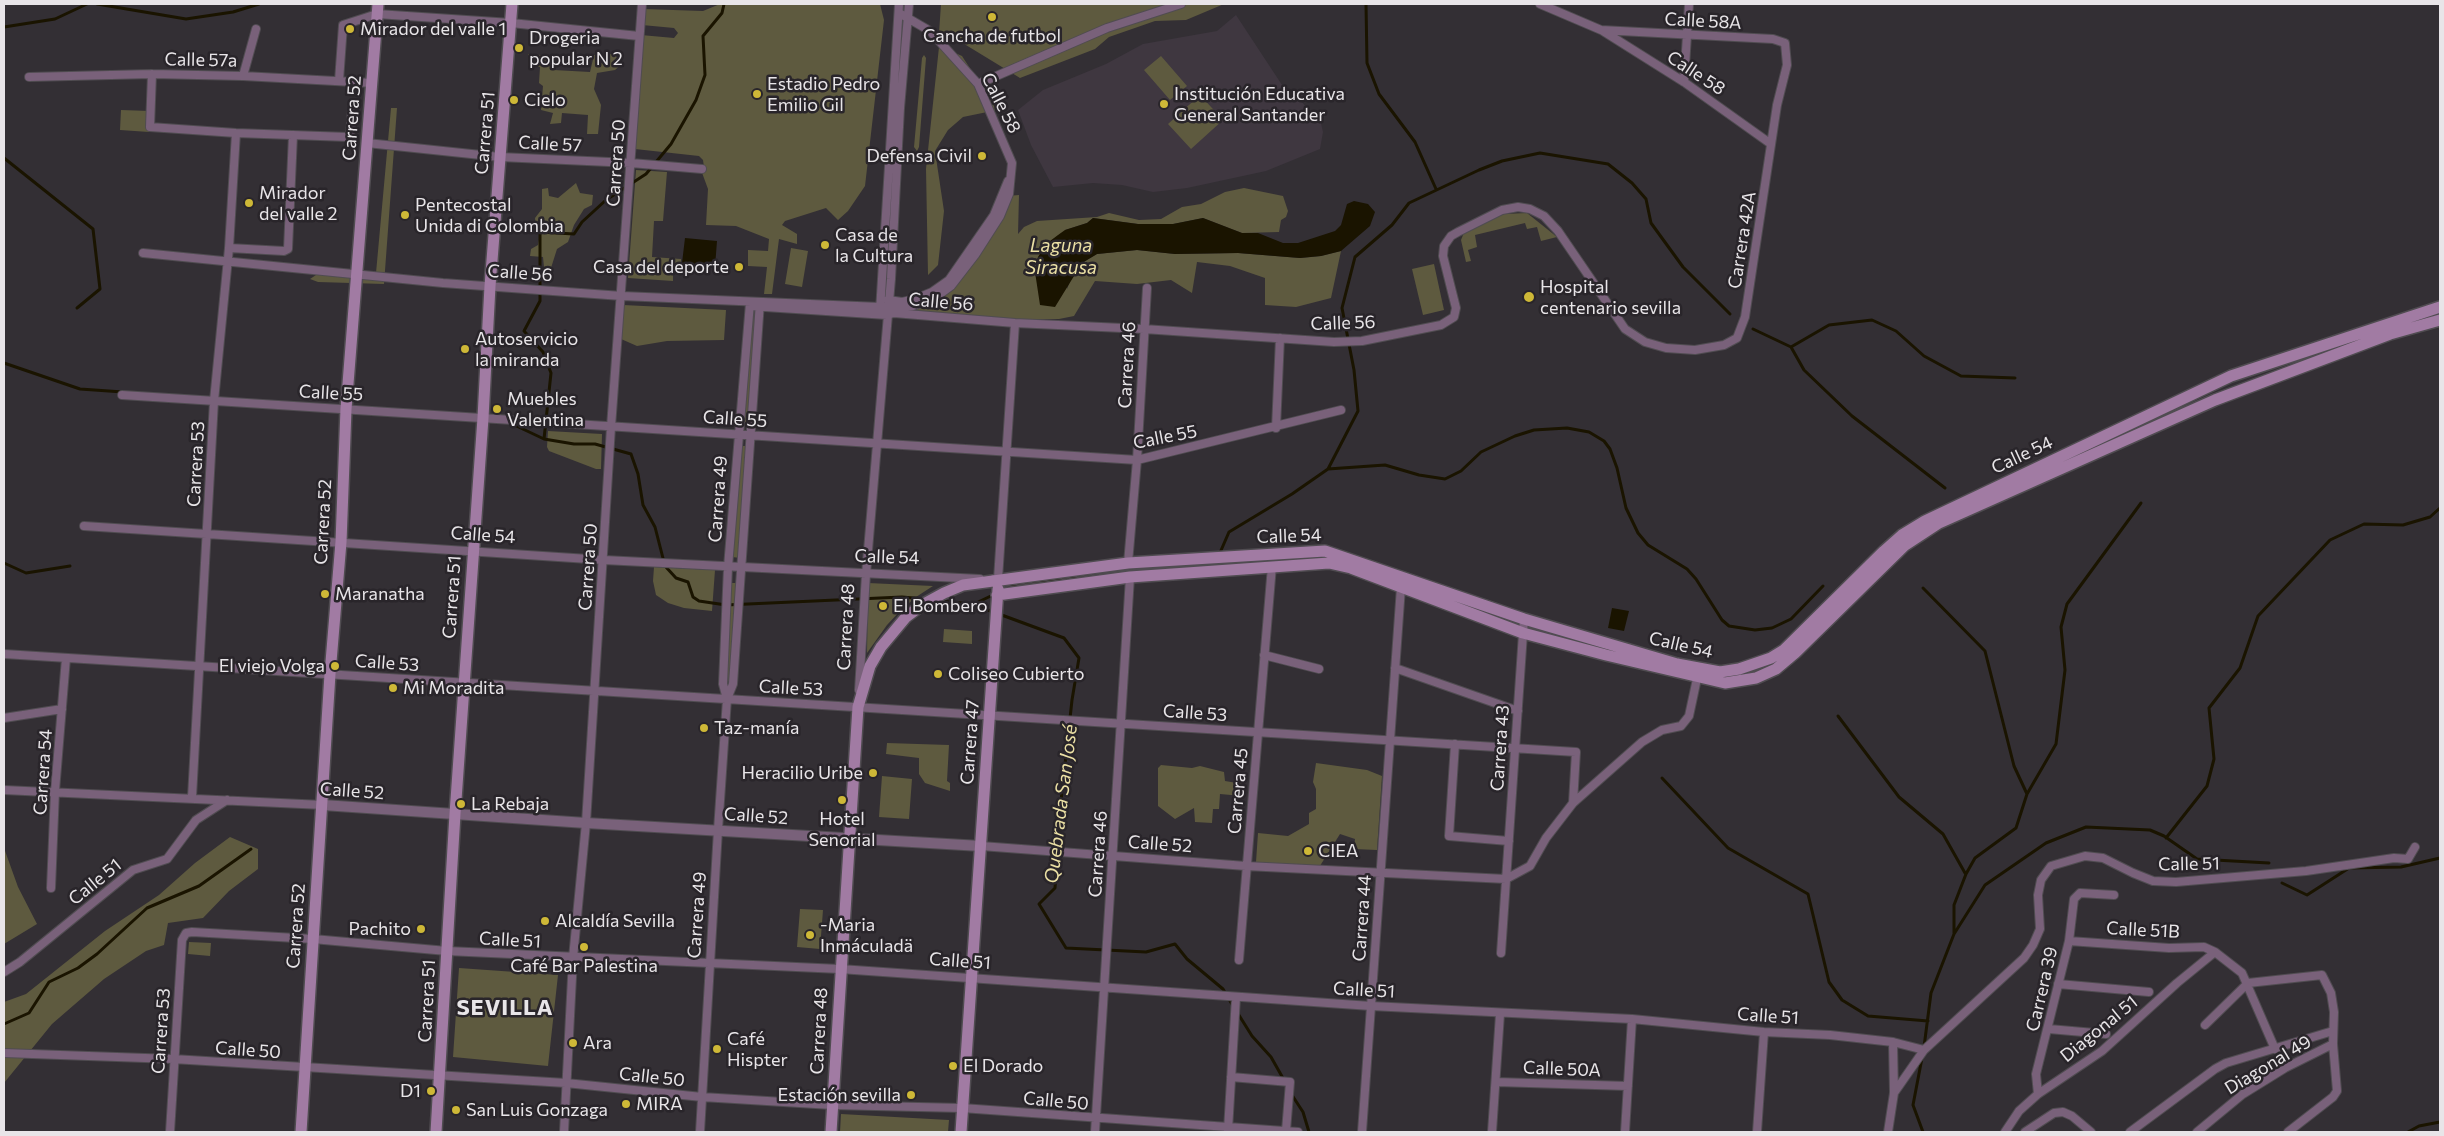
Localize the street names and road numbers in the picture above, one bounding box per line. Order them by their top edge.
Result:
street label: Calle 58A [1664,8,1742,34]
street label: Calle 58 [1663,46,1729,100]
street label: Calle 57a [164,49,238,71]
street label: Calle 58 [977,69,1025,137]
street label: Carrera 52 [338,75,366,161]
street label: Carrera 51 [471,91,499,175]
street label: Carrera 50 [602,119,630,207]
street label: Calle 57 [518,132,582,156]
street label: Carrera 42A [1724,190,1760,290]
street label: Calle 56 [487,260,553,286]
street label: Calle 56 [908,288,974,316]
street label: Calle 56 [1310,311,1376,335]
street label: Carrera 46 [1114,321,1140,409]
street label: Calle 55 [298,381,364,405]
street label: Calle 55 [702,406,768,432]
street label: Calle 55 [1131,420,1199,454]
street label: Carrera 53 [183,421,209,507]
street label: Calle 54 [1988,431,2056,479]
street label: Carrera 49 [704,455,732,543]
street label: Carrera 52 [310,479,336,565]
street label: Calle 54 [450,522,516,548]
street label: Carrera 50 [574,523,602,611]
street label: Calle 54 [1256,524,1322,548]
street label: Calle 54 [854,545,920,569]
street label: Carrera 51 [438,555,466,639]
street label: Carrera 48 [833,583,859,671]
street label: Calle 54 [1647,627,1715,663]
street label: Calle 53 [354,650,420,676]
street label: Calle 53 [758,676,824,700]
street label: Carrera 47 [956,699,984,785]
street label: Calle 53 [1162,700,1228,726]
street label: Carrera 43 [1486,704,1514,792]
street label: Carrera 54 [29,728,57,816]
street label: Carrera 45 [1223,747,1253,835]
street label: Calle 52 [319,778,385,804]
street label: Calle 52 [723,803,789,829]
street label: Carrera 46 [1084,810,1112,898]
street label: Calle 52 [1127,831,1193,857]
street label: Calle 51 [2158,853,2220,875]
street label: Calle 51 [64,854,126,910]
street label: Carrera 49 [683,871,711,959]
street label: Carrera 44 [1348,874,1376,962]
street label: Carrera 52 [282,883,310,969]
street label: Calle 51B [2106,917,2180,943]
street label: Calle 51 [479,928,541,952]
street label: Carrera 39 [2022,944,2062,1034]
street label: Calle 51 [928,948,992,974]
street label: Carrera 51 [414,959,440,1043]
street label: Calle 51 [1333,978,1395,1002]
street label: Carrera 53 [147,987,175,1075]
street label: Carrera 48 [806,987,832,1075]
street label: Diagonal 51 [2056,991,2142,1067]
street label: Calle 51 [1736,1003,1800,1029]
street label: Diagonal 49 [2221,1031,2315,1099]
street label: Calle 50 [214,1037,282,1063]
street label: Calle 50A [1523,1057,1601,1081]
street label: Calle 50 [618,1063,686,1091]
street label: Calle 50 [1022,1087,1090,1115]

